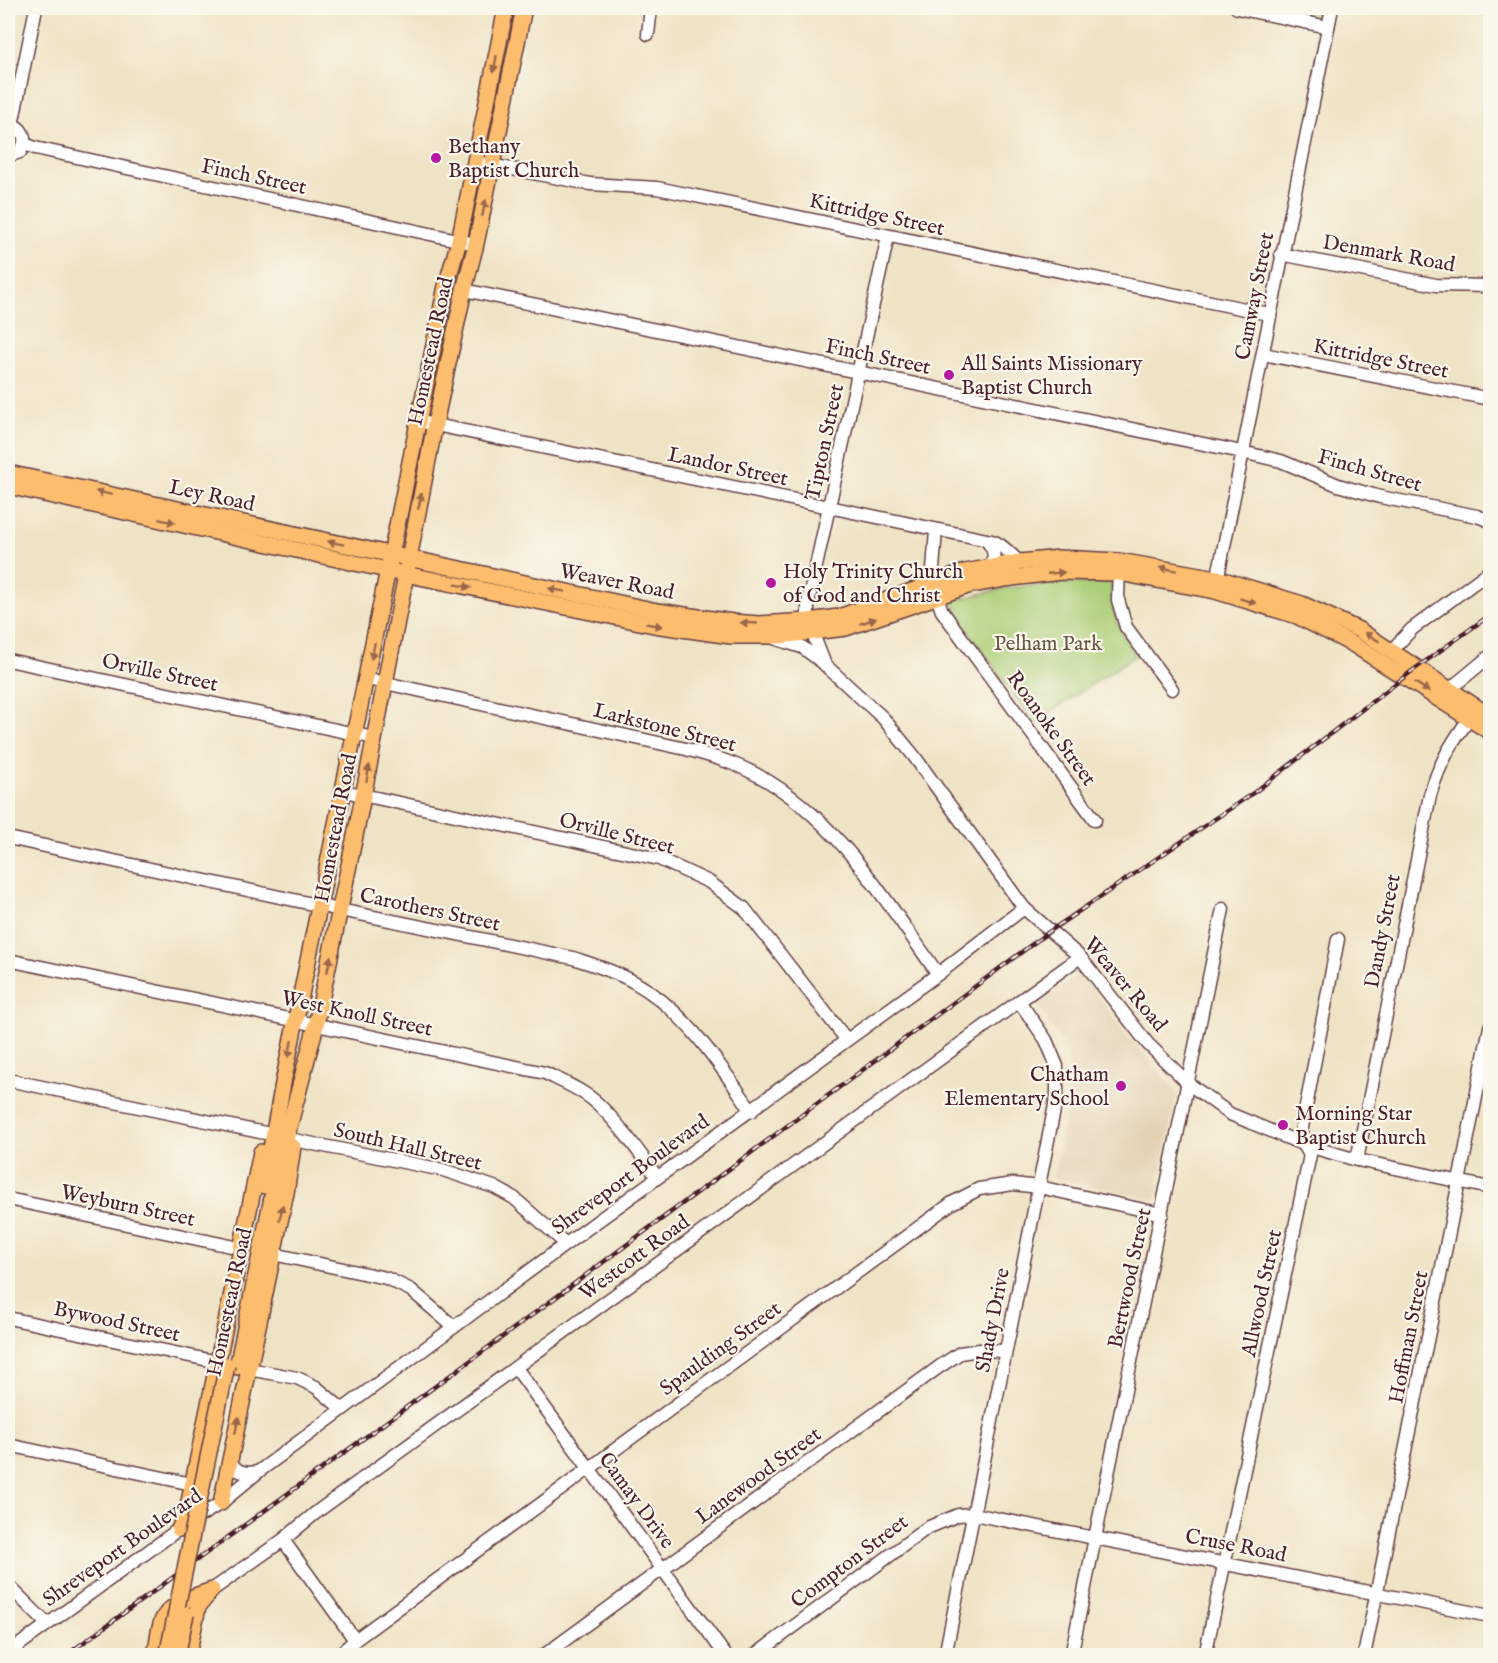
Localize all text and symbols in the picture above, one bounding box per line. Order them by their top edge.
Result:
one-way arrow [490,55,499,74]
place label: Bethany Baptist Church [448,134,579,185]
marker: Bethany Baptist Church [429,151,443,165]
street label: Finch Street [199,153,309,202]
street label: Kittridge Street [807,188,947,243]
one-way arrow [480,199,489,218]
street label: Camway Street [1230,230,1281,363]
street label: Denmark Road [1320,230,1458,280]
street label: Homestead Road [403,274,461,428]
street label: Finch Street [823,333,933,382]
street label: Kittridge Street [1311,333,1451,386]
place label: All Saints Missionary Baptist Church [960,351,1143,402]
marker: All Saints Missionary Baptist Church [942,368,956,382]
street label: Tipton Street [800,382,851,503]
street label: Landor Street [665,442,790,493]
street label: Finch Street [1314,444,1425,499]
street label: Ley Road [166,474,258,519]
one-way arrow [94,488,113,497]
one-way arrow [416,492,426,511]
one-way arrow [158,517,177,527]
one-way arrow [326,537,345,547]
street label: Weaver Road [557,558,677,607]
place label: Holy Trinity Church of God and Christ [783,559,963,610]
one-way arrow [1158,565,1177,574]
one-way arrow [1047,568,1066,578]
marker: Holy Trinity Church of God and Christ [764,576,778,590]
one-way arrow [453,582,472,591]
one-way arrow [548,585,567,595]
one-way arrow [1239,597,1257,606]
one-way arrow [859,615,877,625]
one-way arrow [740,619,759,628]
one-way arrow [644,621,663,630]
park label: Pelham Park [994,631,1103,658]
one-way arrow [1364,632,1380,643]
one-way arrow [368,642,377,661]
street label: Orville Street [99,648,220,699]
street label: Roanoke Street [1000,666,1102,792]
one-way arrow [1413,682,1430,693]
street label: Larkstone Street [590,698,739,759]
street label: Homestead Road [309,751,364,905]
one-way arrow [364,763,373,782]
street label: Orville Street [556,807,677,862]
street label: Dandy Street [1359,872,1408,990]
street label: Carothers Street [357,882,502,939]
street label: Weaver Road [1077,932,1173,1039]
one-way arrow [325,954,334,973]
street label: West Knoll Street [279,985,435,1044]
one-way arrow [285,1040,294,1059]
place label: Chatham Elementary School [944,1062,1109,1113]
marker: Chatham Elementary School [1114,1079,1128,1093]
place label: Morning Star Baptist Church [1295,1101,1426,1152]
street label: Shreveport Boulevard [547,1108,716,1242]
street label: South Hall Street [331,1117,484,1178]
marker: Morning Star Baptist Church [1276,1118,1290,1132]
street label: Weyburn Street [58,1179,197,1234]
one-way arrow [277,1204,287,1223]
street label: Bertwood Street [1102,1206,1159,1351]
street label: Westcott Road [574,1209,696,1307]
street label: Homestead Road [202,1225,260,1379]
street label: Allwood Street [1236,1227,1289,1360]
street label: Shady Drive [970,1265,1017,1375]
street label: Hoffman Street [1383,1269,1436,1406]
street label: Bywood Street [51,1296,182,1349]
street label: Spaulding Street [655,1296,787,1402]
one-way arrow [233,1416,243,1434]
street label: Lanewood Street [691,1421,827,1531]
street label: Camay Drive [592,1447,680,1555]
street label: Shreveport Boulevard [38,1483,209,1613]
street label: Compton Street [786,1509,914,1615]
street label: Cruse Road [1183,1523,1289,1570]

